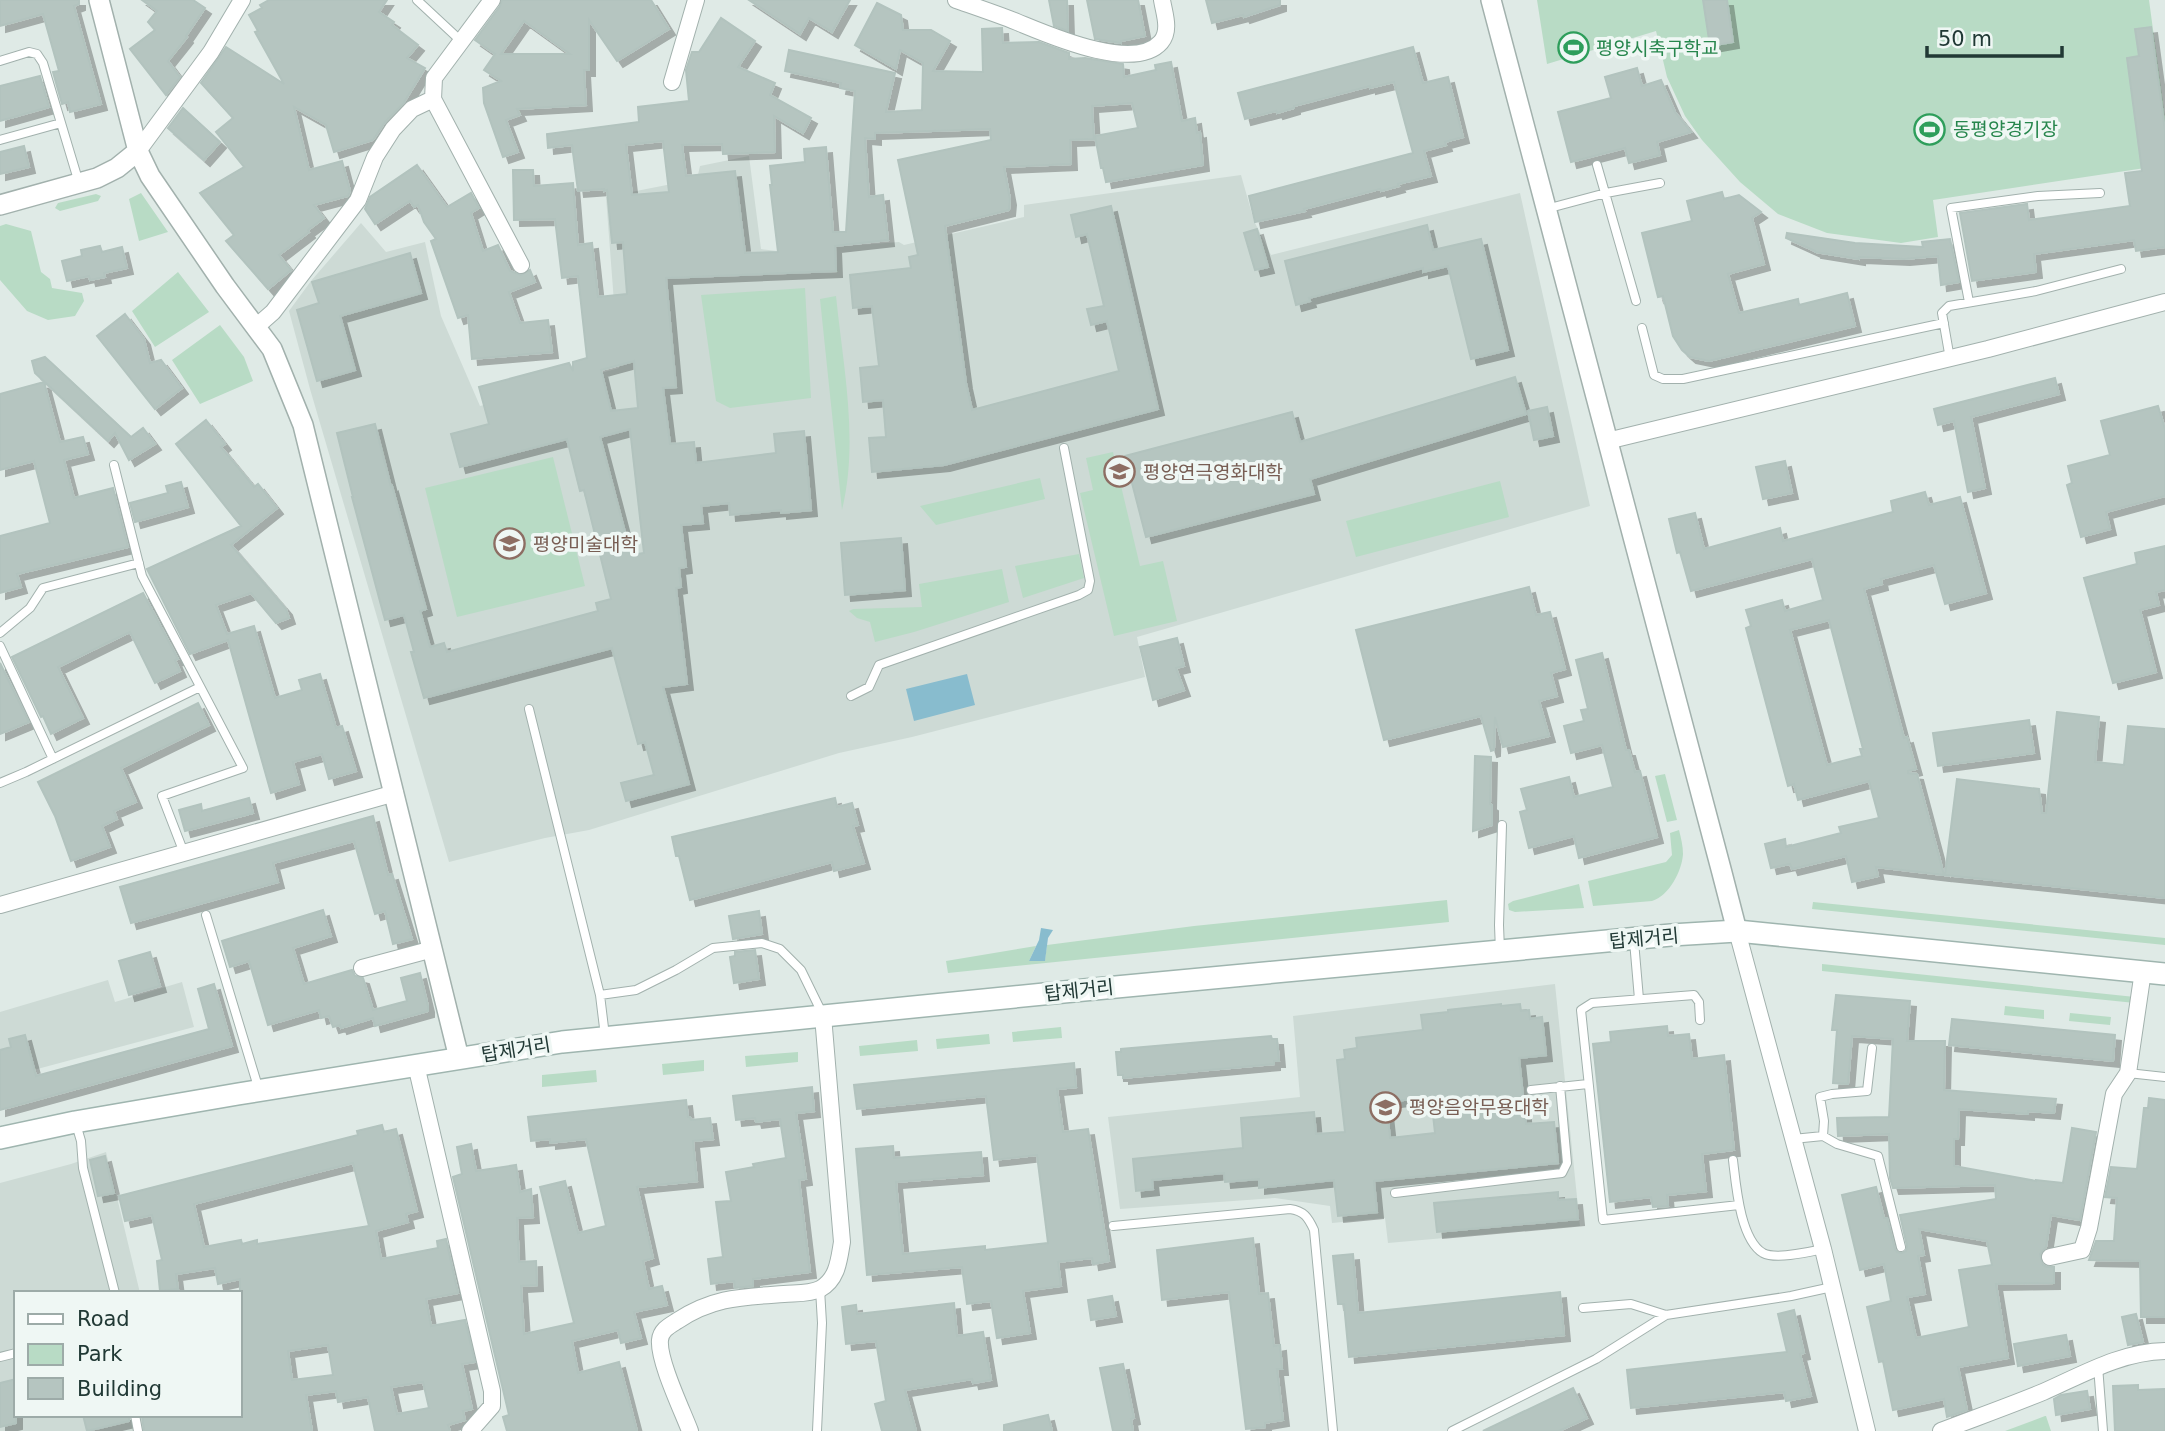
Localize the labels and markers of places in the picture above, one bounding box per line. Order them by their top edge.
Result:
sports icon: 평양시축구학교 [1556,31,1590,65]
place label: 평양시축구학교 [1596,37,1718,59]
sports icon: 동평양경기장 [1913,112,1947,146]
place label: 동평양경기장 [1953,118,2058,140]
school or university icon: 평양연극영화대학 [1103,455,1137,489]
place label: 평양연극영화대학 [1143,461,1283,483]
school or university icon: 평양미술대학 [493,527,527,561]
place label: 평양미술대학 [533,533,638,555]
school or university icon: 평양음악무용대학 [1369,1090,1403,1124]
place label: 평양음악무용대학 [1409,1096,1549,1118]

